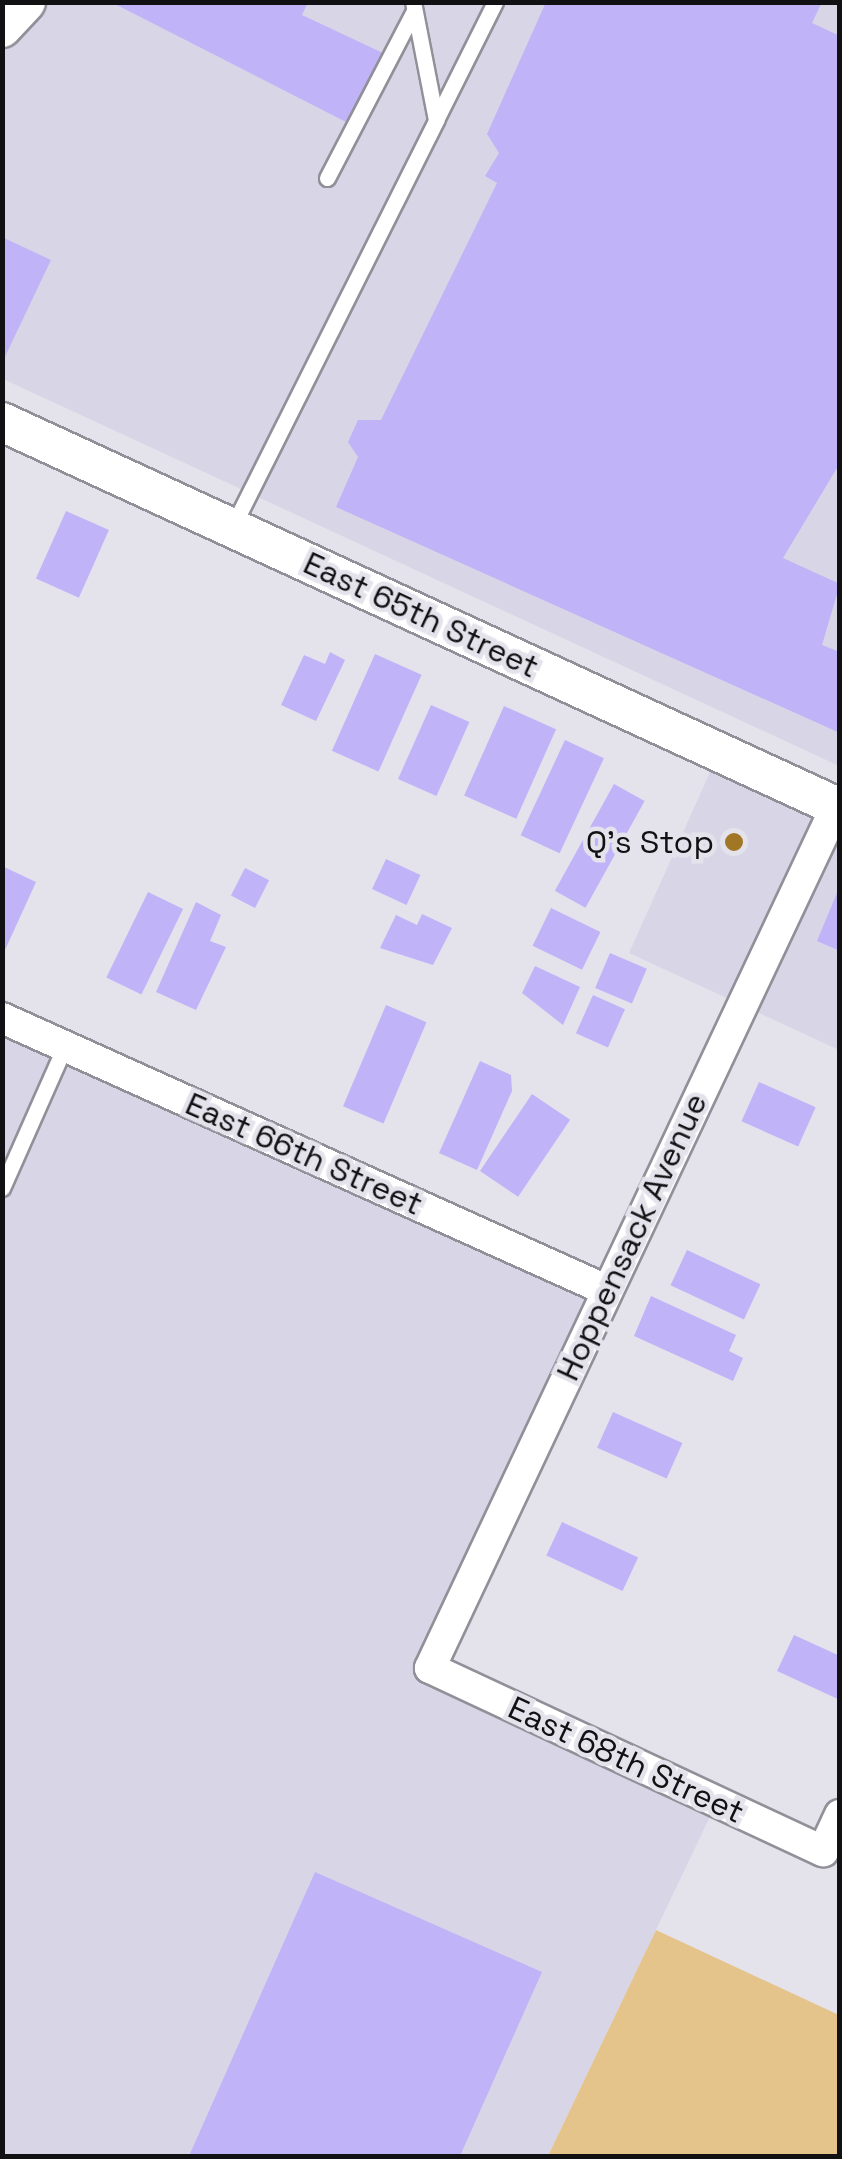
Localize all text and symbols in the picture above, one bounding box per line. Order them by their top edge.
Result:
street label: East 65th Street [297,544,545,686]
place label: Q's Stop [586,823,714,861]
marker: Q's Stop [723,831,745,853]
street label: East 66th Street [180,1085,428,1223]
street label: Hoppensack Avenue [548,1087,716,1387]
street label: East 68th Street [502,1689,750,1831]

